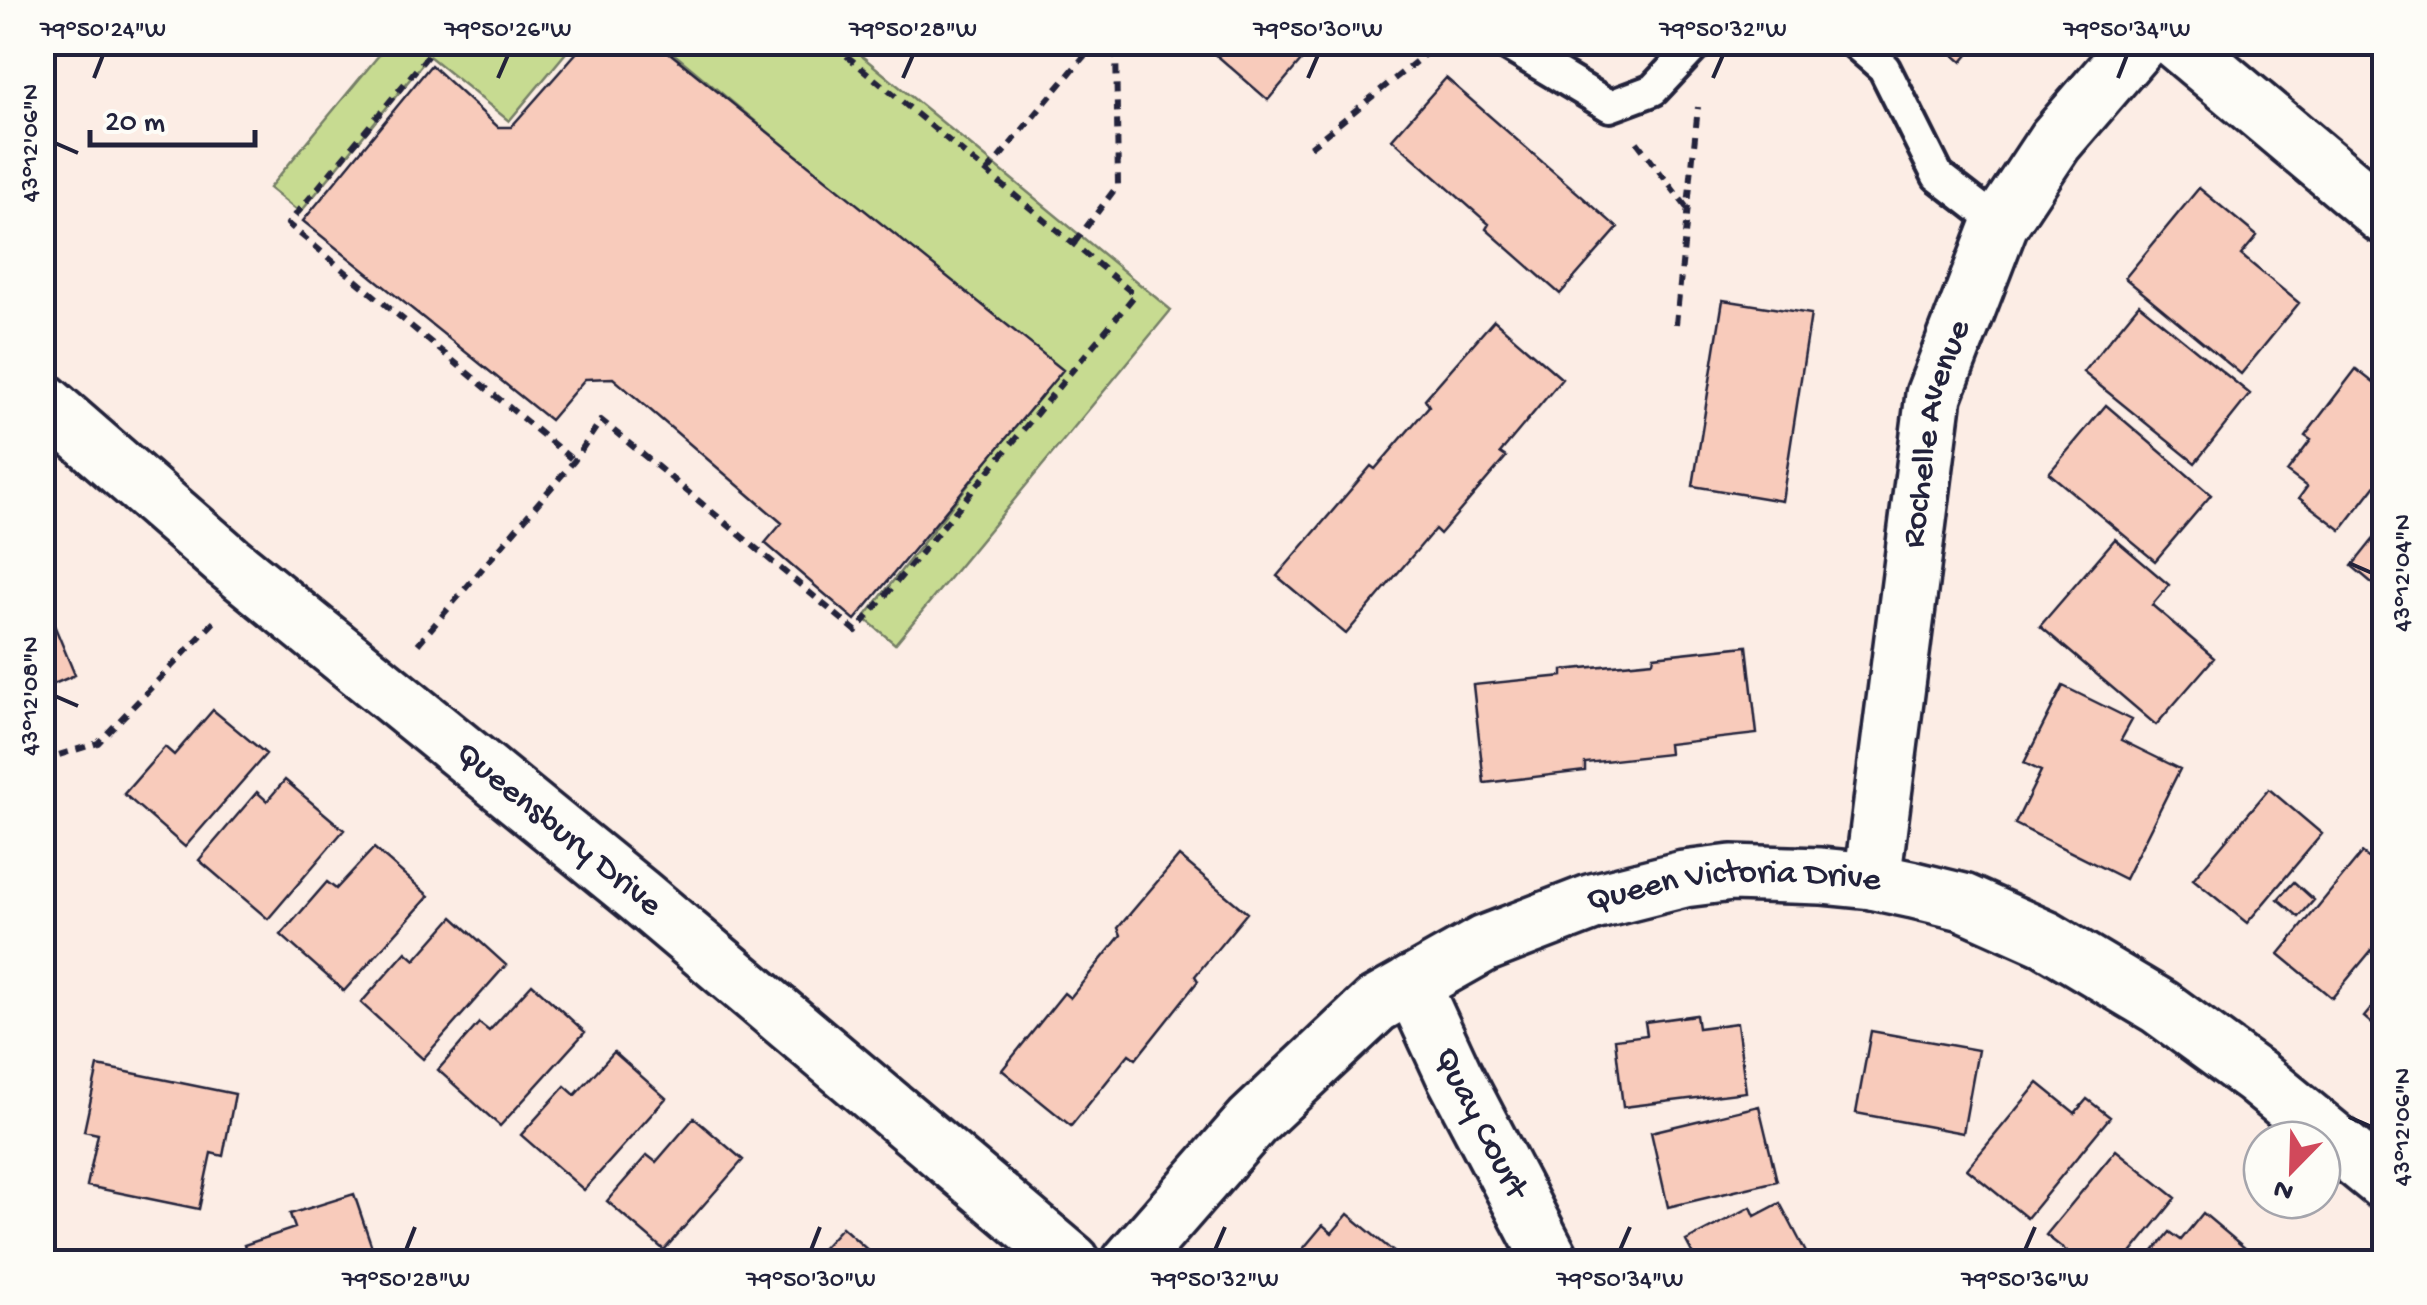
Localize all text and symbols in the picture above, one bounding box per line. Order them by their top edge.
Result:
text: 79°50'24"W [39,17,166,46]
text: 79°50'26"W [443,17,572,46]
text: 79°50'28"W [848,17,977,46]
text: 79°50'30"W [1252,17,1383,46]
text: 79°50'32"W [1658,17,1787,46]
text: 79°50'34"W [2063,17,2190,46]
text: 43°12'06"N [18,84,47,202]
scale bar [90,85,255,147]
text: 20 m [105,107,165,142]
street label: Rochelle Avenue [1894,314,1982,551]
text: 43°12'04"N [2390,514,2419,632]
text: 43°12'08"N [18,636,47,756]
street label: Queensbury Drive [446,734,671,927]
street label: Queen Victoria Drive [1583,851,1884,923]
street label: Quay Court [1424,1041,1537,1209]
text: 43°12'06"N [2390,1068,2419,1186]
north arrow [2242,1120,2342,1220]
text: N [2269,1170,2299,1208]
text: 79°50'28"W [341,1267,470,1296]
text: 79°50'30"W [745,1267,876,1296]
text: 79°50'32"W [1150,1267,1279,1296]
text: 79°50'34"W [1556,1267,1683,1296]
text: 79°50'36"W [1960,1267,2089,1296]

